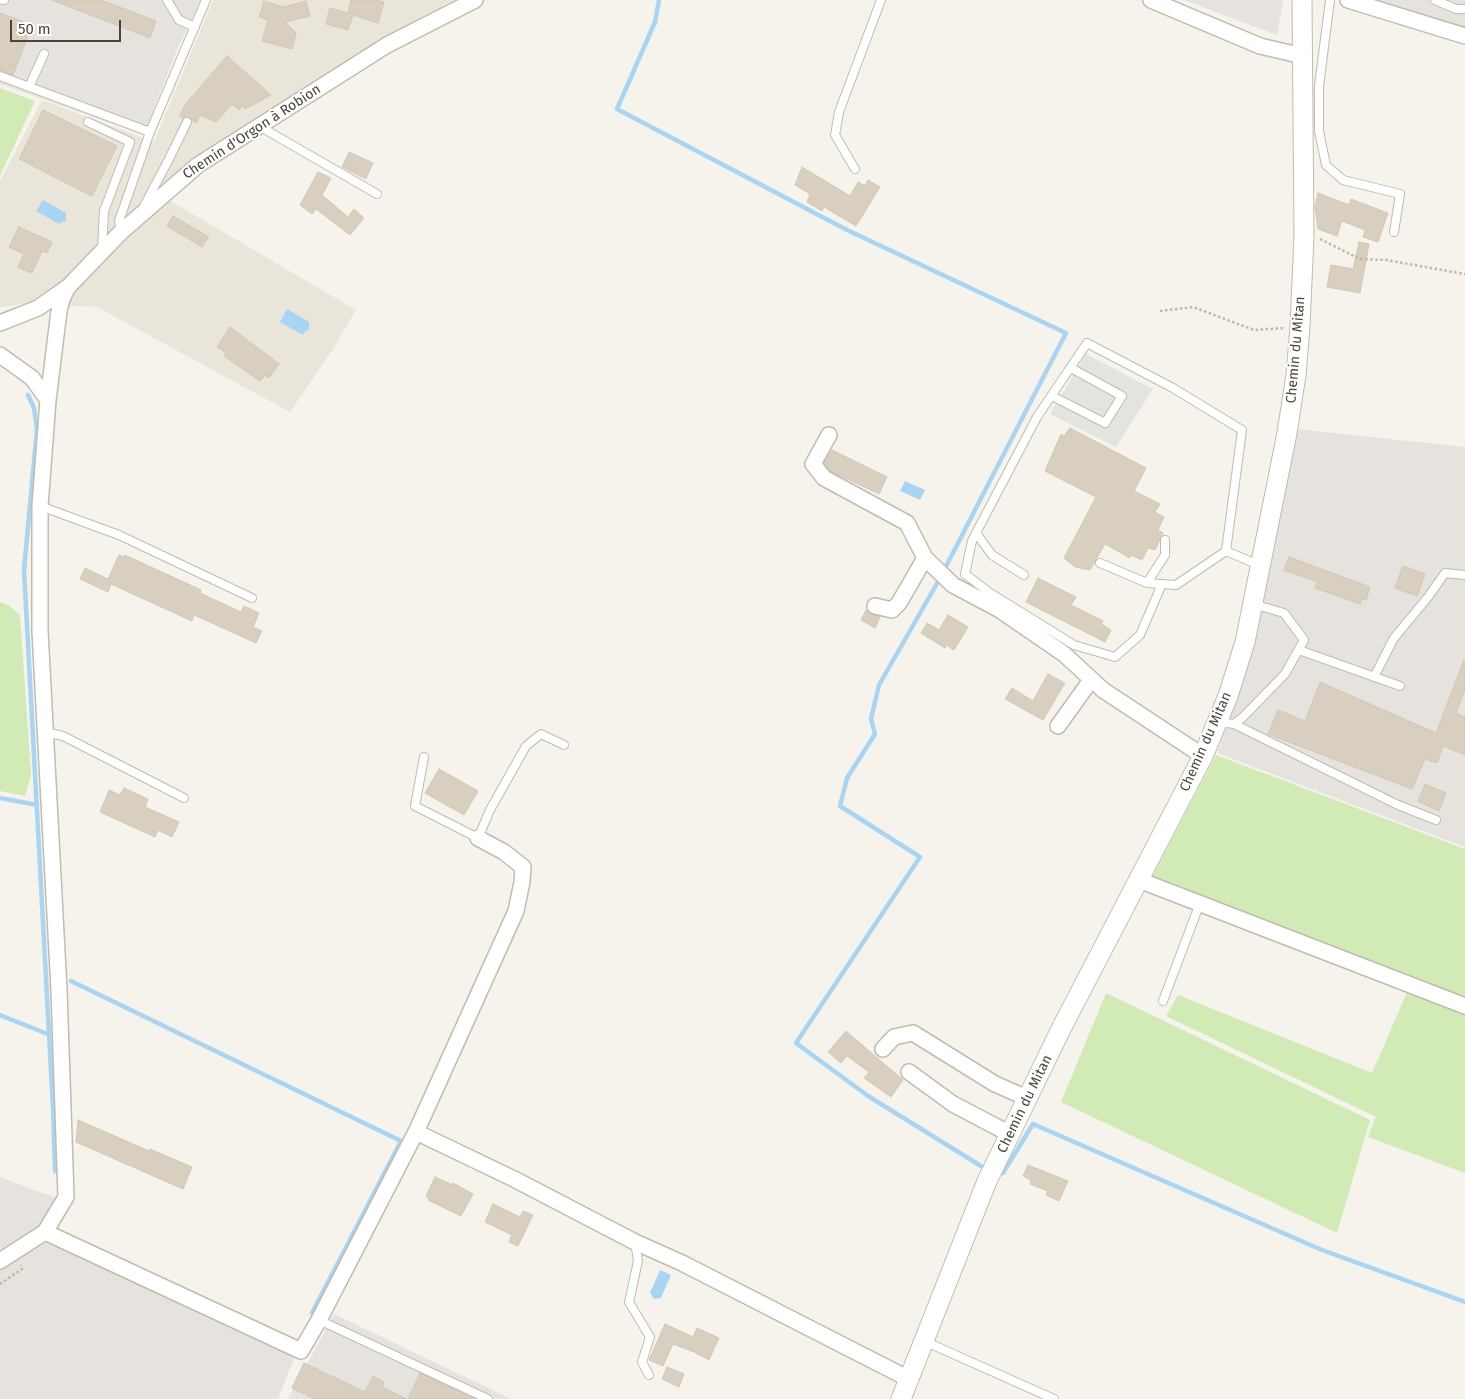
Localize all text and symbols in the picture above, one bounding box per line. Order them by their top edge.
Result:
scale bar [12,10,124,42]
text: 50 m [18,20,51,38]
street label: Chemin d'Orgon à Robion [180,81,324,183]
street label: Chemin du Mitan [1283,296,1309,404]
street label: Chemin du Mitan [1177,690,1235,794]
street label: Chemin du Mitan [994,1052,1056,1156]

